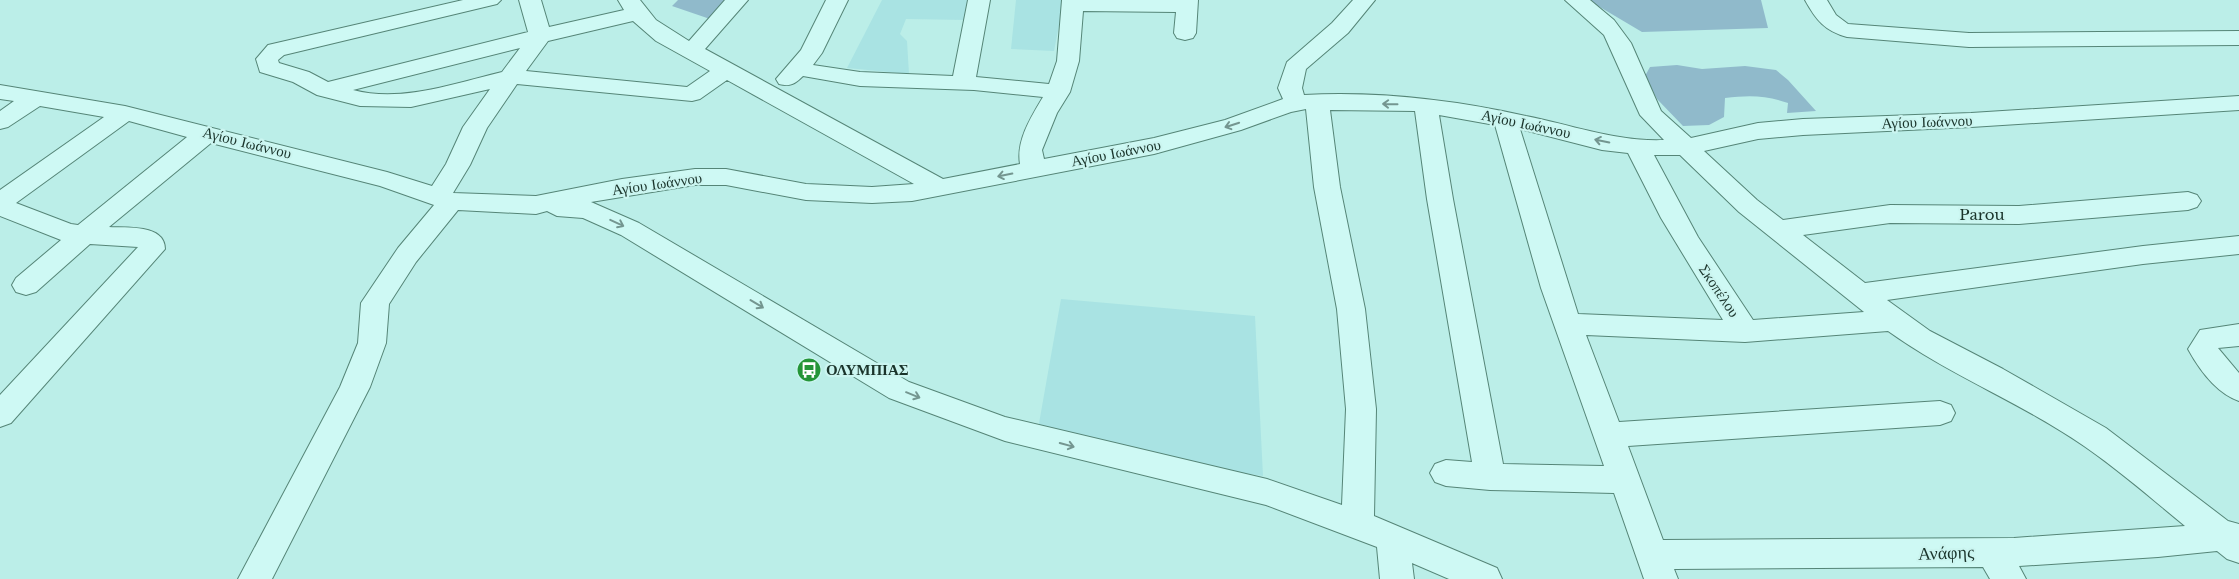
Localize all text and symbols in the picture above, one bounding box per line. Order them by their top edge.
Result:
one-way arrow [1383,99,1399,108]
street label: Αγίου Ιωάννου [1480,105,1573,142]
street label: Αγίου Ιωάννου [1881,110,1973,133]
one-way arrow [1224,121,1240,130]
street label: Αγίου Ιωάννου [201,122,294,163]
street label: Αγίου Ιωάννου [1069,135,1162,171]
one-way arrow [1594,136,1610,145]
street label: Αγίου Ιωάννου [611,168,703,199]
one-way arrow [997,171,1013,181]
street label: Parou [1959,205,2005,224]
one-way arrow [609,218,624,228]
street label: Σκοπέλου [1695,261,1744,321]
one-way arrow [750,300,764,310]
bus stop icon: ΟΛΥΜΠΙΑΣ [796,357,822,383]
place label: ΟΛΥΜΠΙΑΣ [826,360,909,379]
one-way arrow [904,391,920,400]
one-way arrow [1059,441,1075,450]
street label: Ανάφης [1918,541,1974,565]

